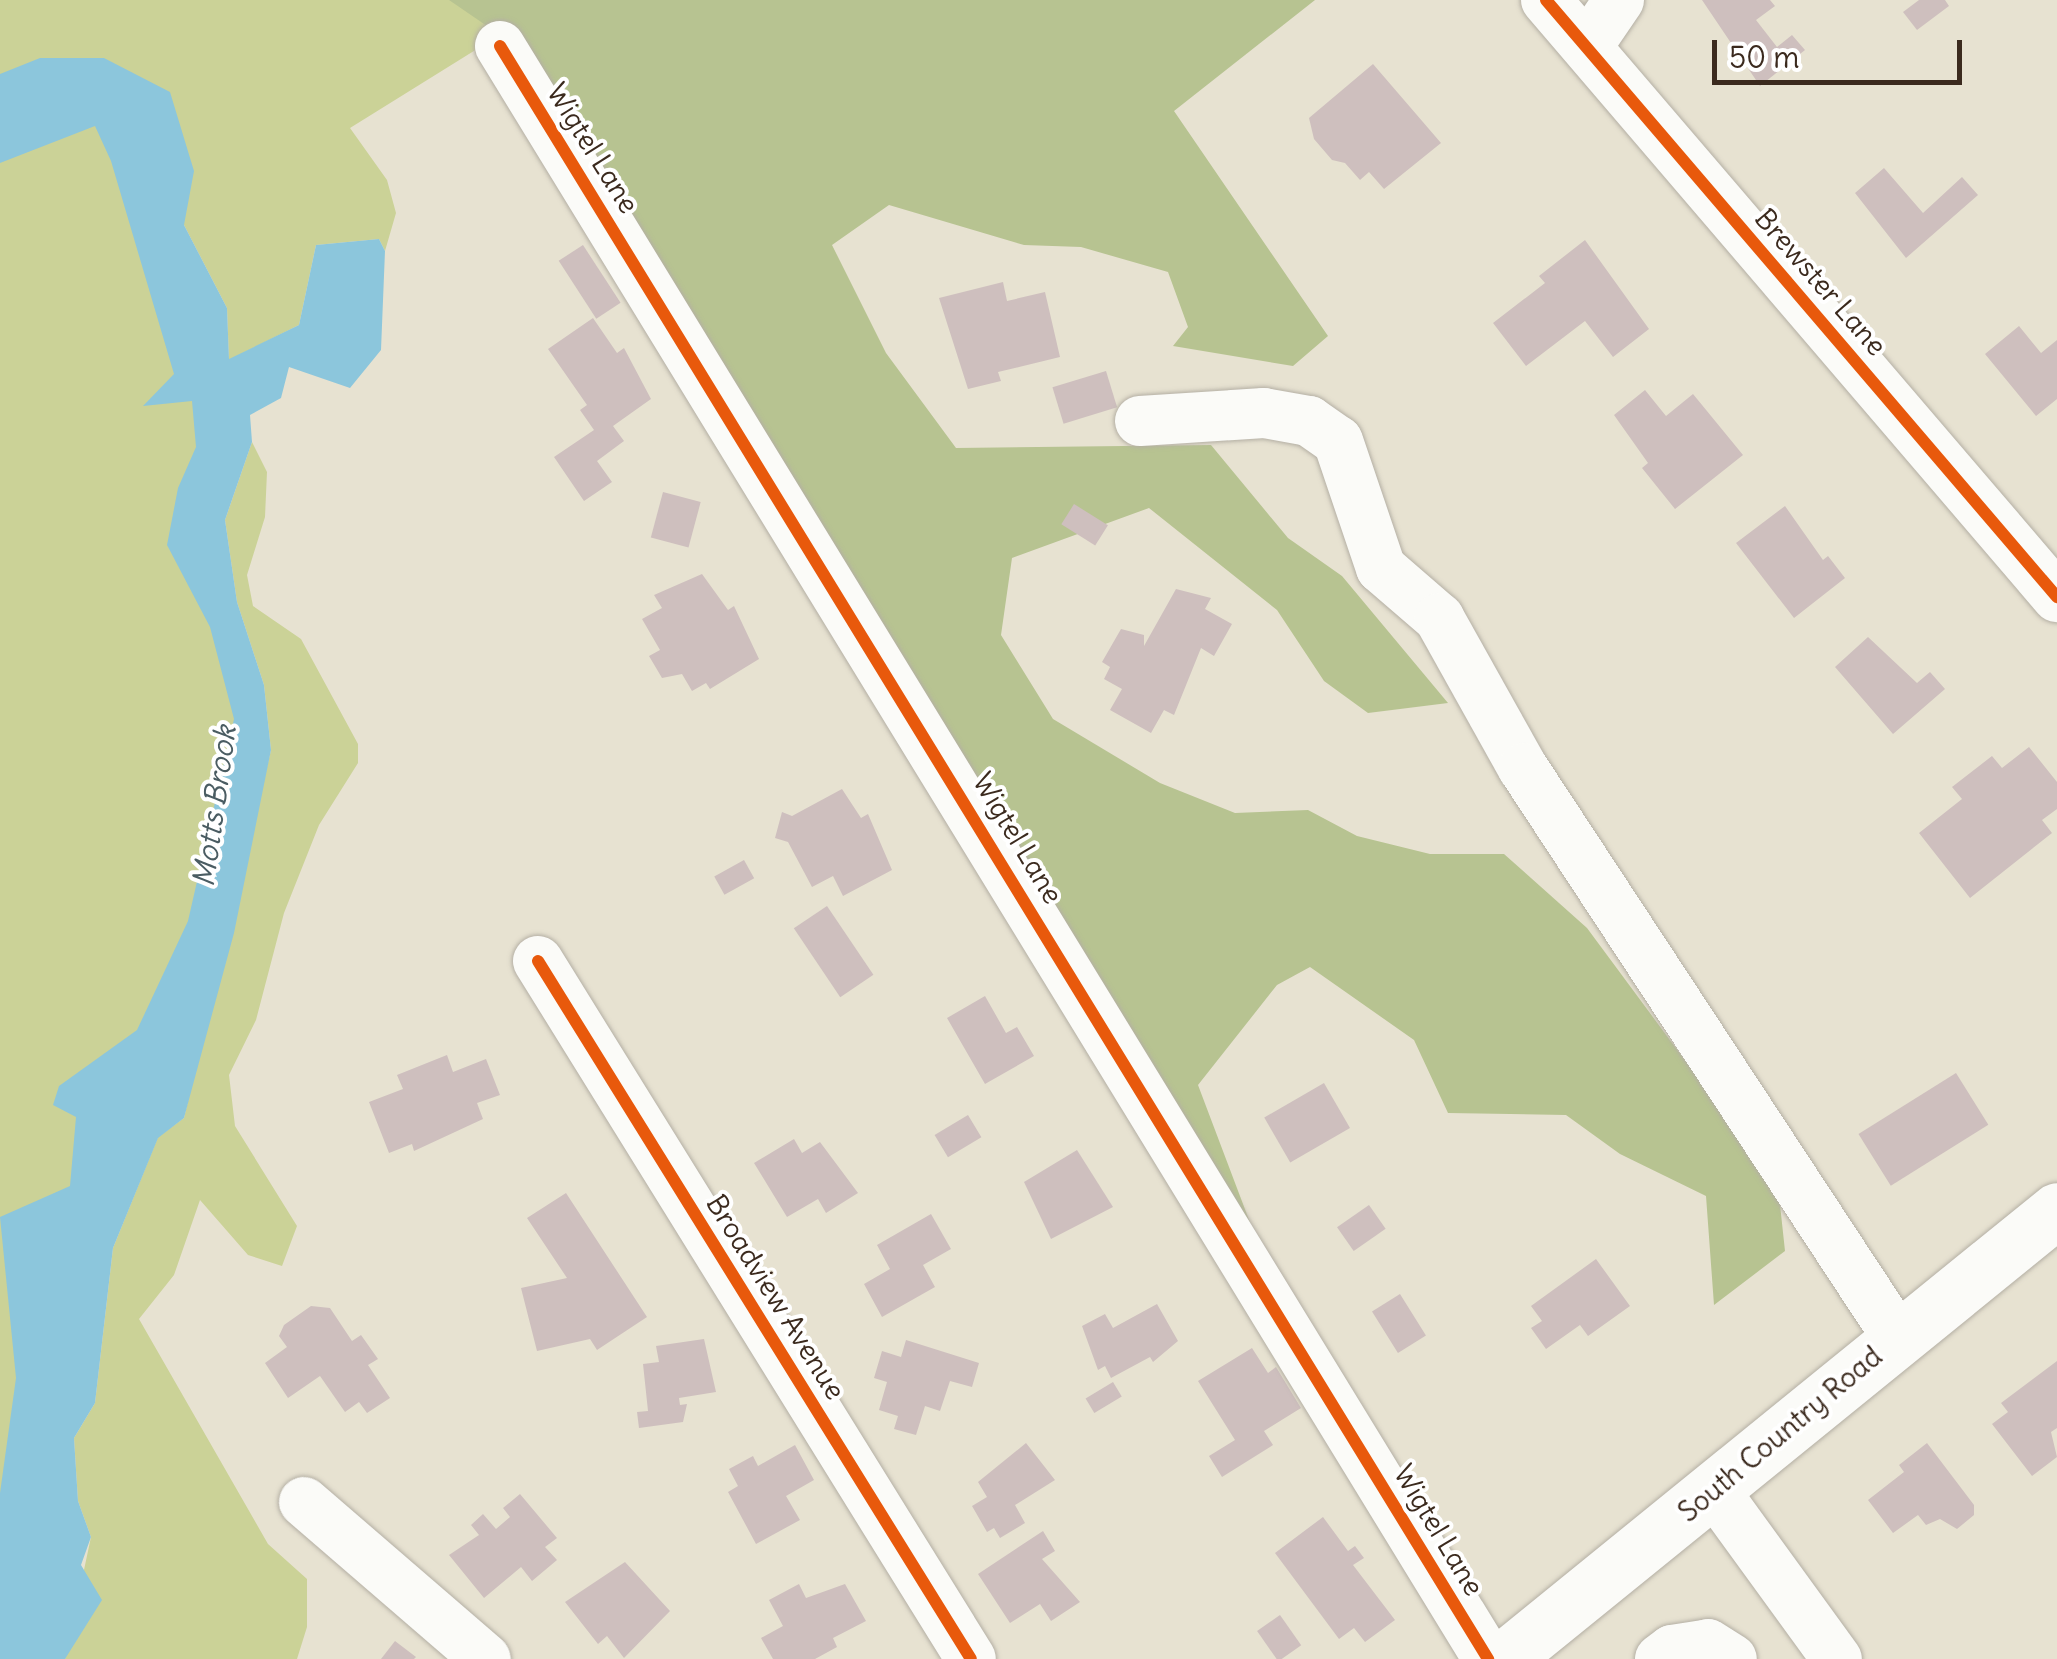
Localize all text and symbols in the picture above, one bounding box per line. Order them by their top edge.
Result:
scale bar [1717,20,1967,82]
text: 50 m [1729,38,1799,76]
street label: Wigtel Lane [540,77,646,219]
street label: Brewster Lane [1748,202,1894,362]
water label: Motts Brook [185,723,243,889]
street label: Wigtel Lane [966,766,1070,910]
street label: Broadview Avenue [699,1188,853,1406]
street label: South Country Road [1671,1339,1889,1529]
street label: Wigtel Lane [1387,1458,1491,1602]

